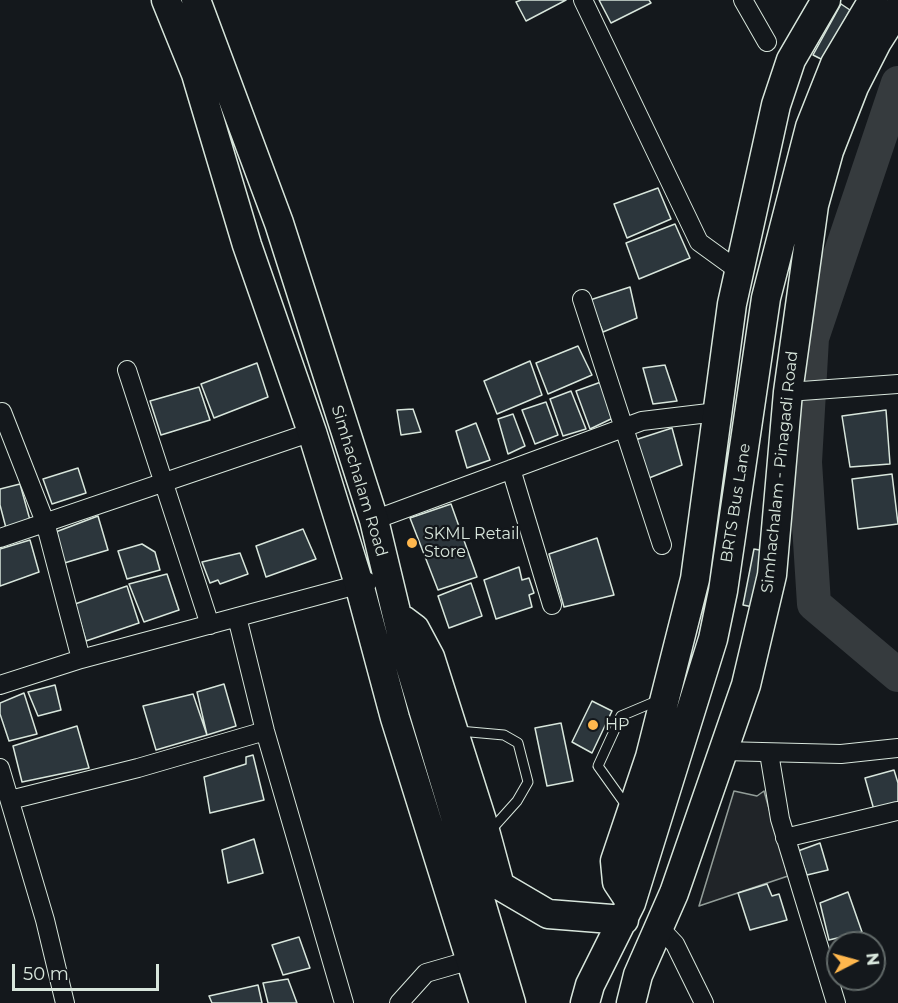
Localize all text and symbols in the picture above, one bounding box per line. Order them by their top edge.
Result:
street label: Simhachalam - Pinagadi Road [758,350,802,594]
street label: Simhachalam Road [327,403,391,559]
street label: BRTS Bus Lane [717,442,755,564]
place label: SKML Retail Store [424,524,520,562]
marker: SKML Retail Store [405,536,419,550]
place label: HP [605,715,629,735]
marker: HP [586,718,600,732]
north arrow [826,931,886,991]
scale bar [15,952,162,990]
text: N [862,952,883,967]
text: 50 m [23,963,69,985]

